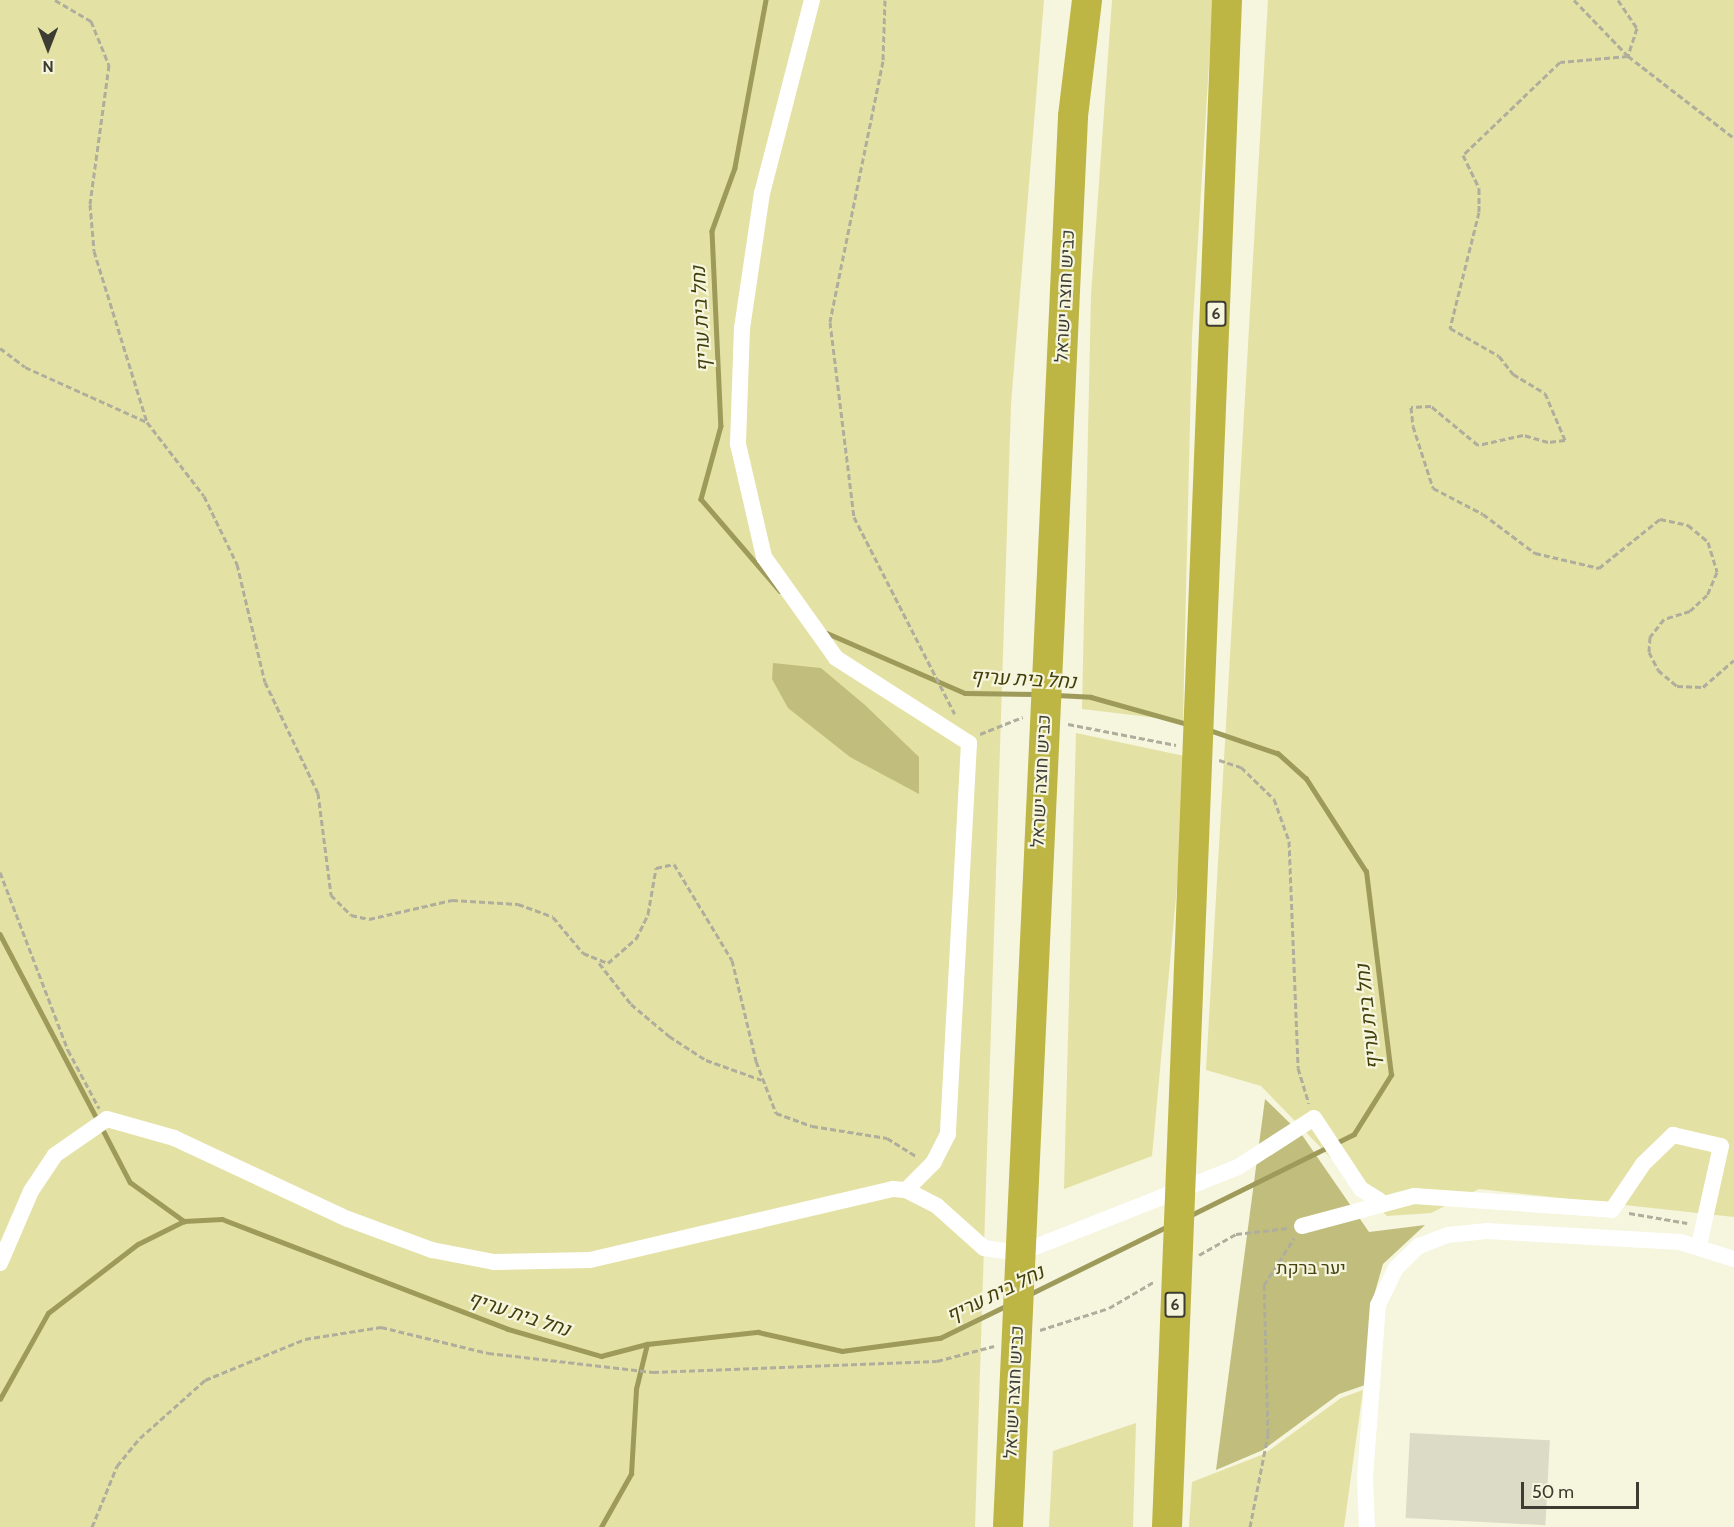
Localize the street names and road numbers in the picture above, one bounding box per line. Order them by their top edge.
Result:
street label: כביש חוצה ישראל [1051,229,1079,363]
road number: 6 [1206,301,1226,327]
street label: כביש חוצה ישראל [1027,714,1055,848]
road number: 6 [1164,1292,1186,1318]
street label: כביש חוצה ישראל [1000,1325,1028,1459]

